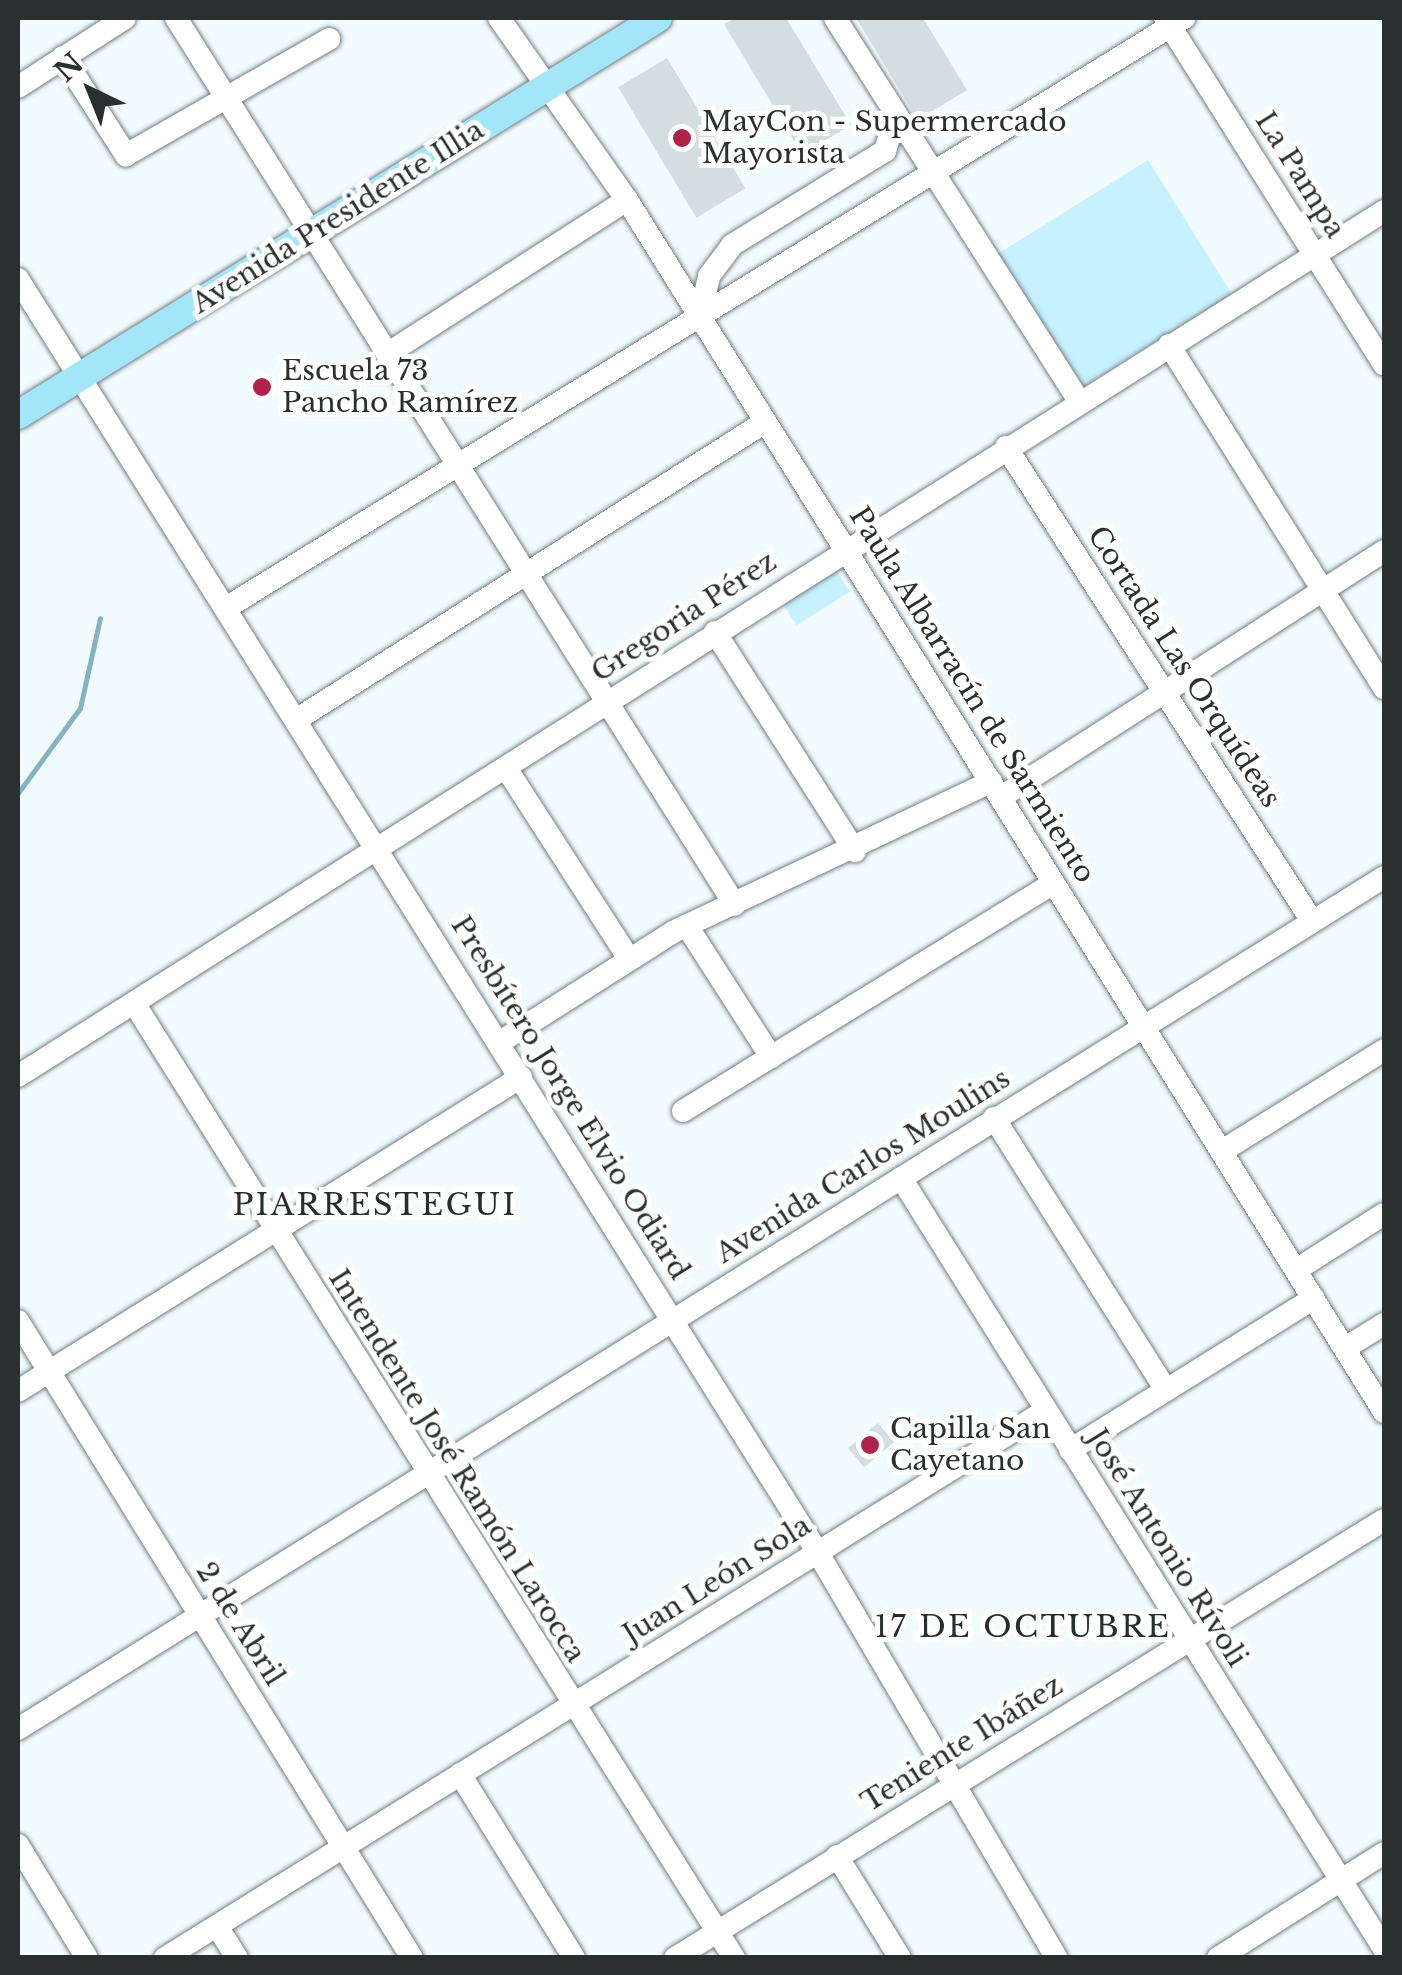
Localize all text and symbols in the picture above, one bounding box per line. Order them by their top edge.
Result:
north arrow [40,40,140,140]
text: N [48,46,91,89]
place label: MayCon - Supermercado Mayorista [702,105,1067,171]
street label: La Pampa [1248,106,1352,244]
street label: Avenida Presidente Illia [186,113,490,321]
marker: MayCon - Supermercado Mayorista [671,127,693,149]
place label: Escuela 73 Pancho Ramírez [282,354,518,420]
marker: Escuela 73 Pancho Ramírez [251,376,273,398]
street label: Paula Albarracín de Sarmiento [842,500,1102,890]
street label: Cortada Las Orquídeas [1080,520,1288,814]
street label: Gregoria Pérez [585,545,783,689]
street label: Presbítero Jorge Elvio Odiard [444,910,696,1286]
street label: Avenida Carlos Moulins [710,1061,1016,1271]
district label: PIARRESTEGUI [233,1187,517,1223]
street label: Intendente José Ramón Larocca [322,1263,592,1669]
place label: Capilla San Cayetano [890,1412,1051,1478]
street label: José Antonio Rívoli [1080,1422,1254,1674]
marker: Capilla San Cayetano [859,1434,881,1456]
street label: Juan León Sola [617,1509,817,1651]
street label: 2 de Abril [189,1556,291,1692]
district label: 17 DE OCTUBRE [875,1609,1171,1645]
street label: Teniente Ibáñez [855,1669,1069,1819]

